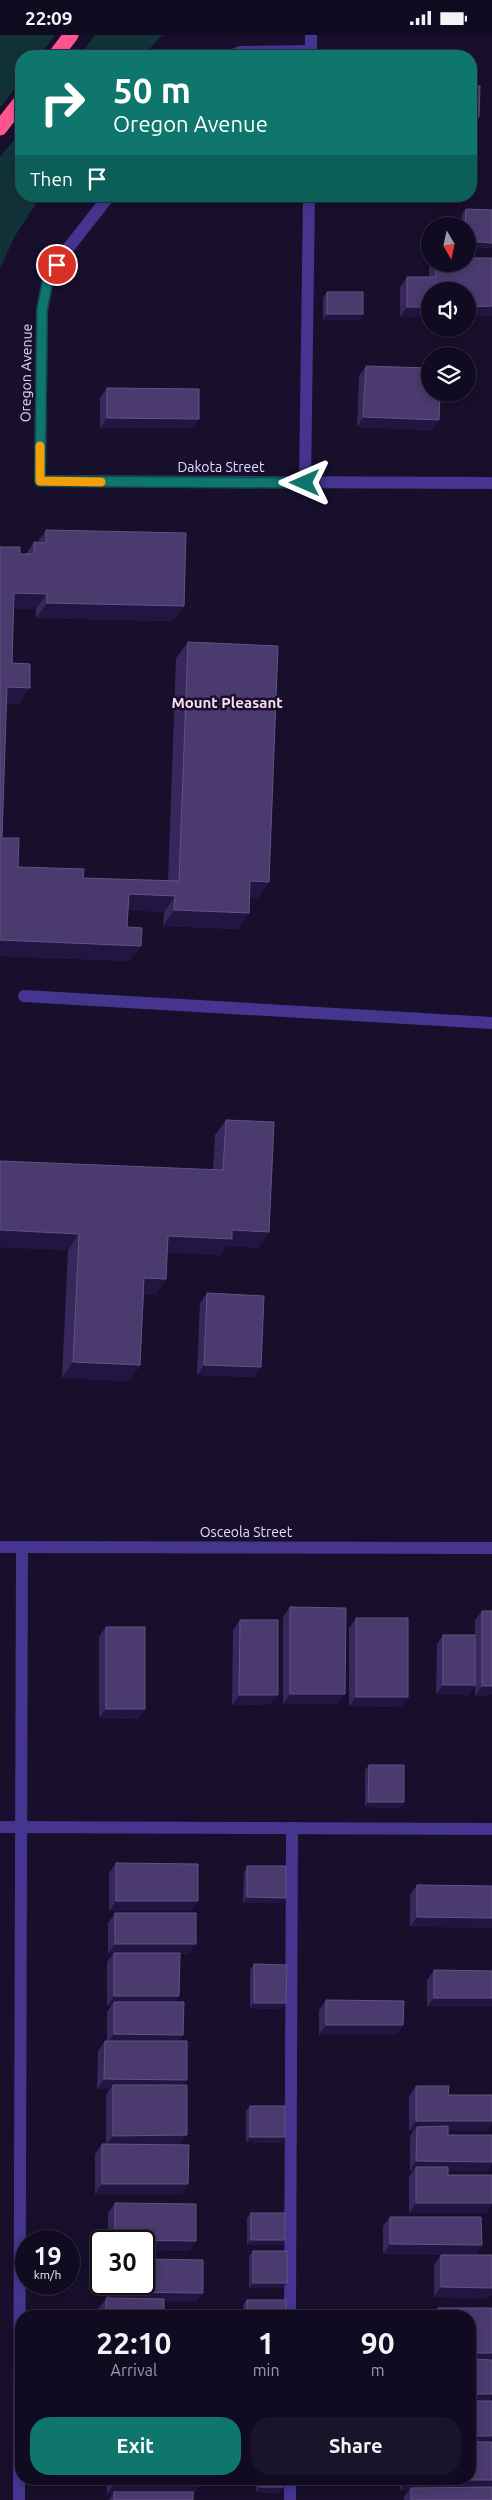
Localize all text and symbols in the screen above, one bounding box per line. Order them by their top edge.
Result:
text: 22:09 [25,7,73,29]
icon: right [30,70,95,135]
text: 50 m [113,70,191,110]
text: Oregon Avenue [113,111,268,136]
icon: arrive [83,165,111,193]
text: Then [30,168,73,190]
north arrow [421,217,476,273]
map controls [421,217,476,402]
pin [36,244,78,286]
icon: arrive [43,251,71,279]
button: sound [421,282,476,337]
street label: Oregon Avenue [17,324,35,422]
button: layers [421,347,476,402]
position arrow [278,456,330,508]
street label: Dakota Street [177,459,265,475]
district label: Mount Pleasant [171,694,283,711]
street label: Osceola Street [200,1524,293,1540]
speed limit sign: 30 [90,2230,155,2295]
text: 19 [33,2242,62,2270]
text: km/h [34,2268,61,2281]
text: 22:10 [96,2326,171,2360]
text: 1 [258,2326,275,2360]
text: 90 [361,2326,395,2360]
text: Arrival [111,2361,157,2379]
text: min [253,2361,280,2379]
text: m [371,2361,385,2379]
button: Exit [30,2417,241,2475]
button: Share [251,2417,461,2475]

